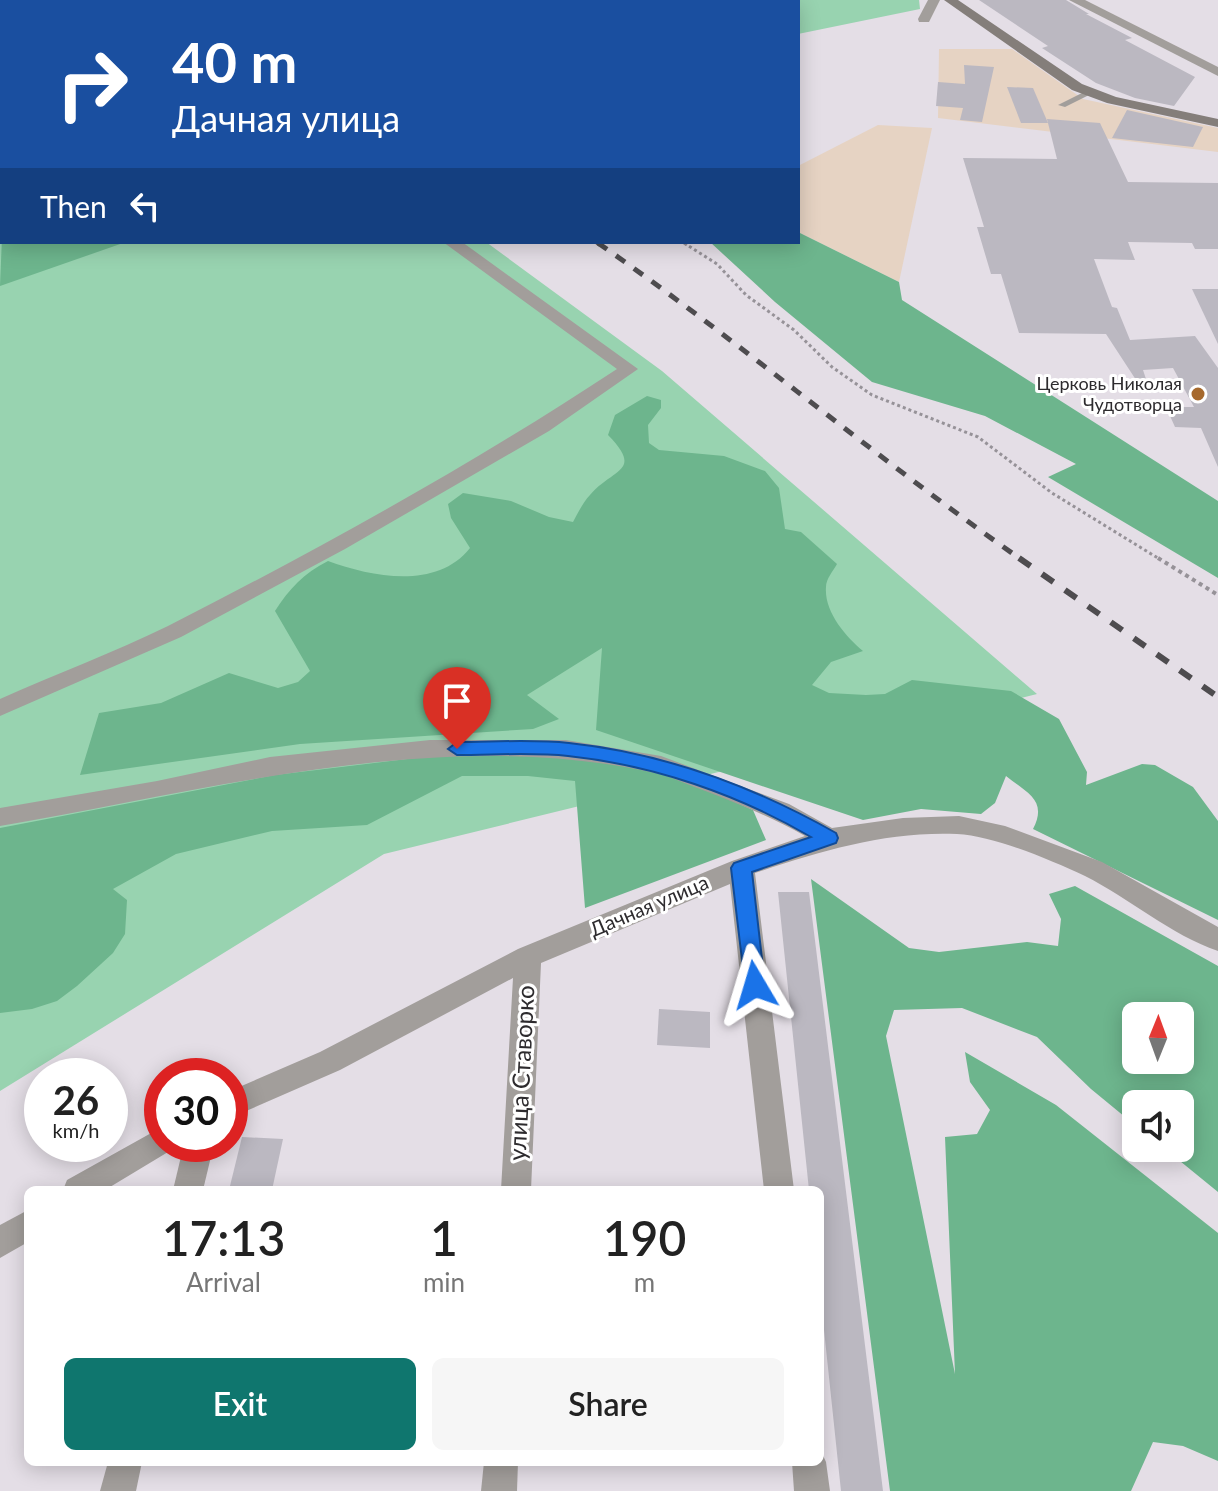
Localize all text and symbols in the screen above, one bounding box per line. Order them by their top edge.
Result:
text: 40 m [172,28,297,95]
icon: right [40,32,144,136]
text: Дачная улица [172,96,400,140]
icon: left [123,184,167,228]
text: Then [40,188,107,224]
place label: Церковь Николая Чудотворца [1036,372,1182,415]
marker: Церковь Николая Чудотворца [1189,385,1207,403]
pin [423,667,491,749]
icon: arrive [435,679,479,723]
street label: Дачная улица [586,869,712,941]
position arrow [713,943,797,1027]
street label: улица Ставорко [501,984,540,1161]
north arrow [1122,1002,1194,1074]
map controls [1122,1002,1194,1162]
speed limit sign: 30 [144,1058,248,1162]
text: 26 [53,1076,99,1124]
button: sound [1122,1090,1194,1162]
text: km/h [53,1118,99,1142]
text: 17:13 [162,1209,285,1266]
text: 1 [430,1209,458,1266]
text: 190 [603,1209,686,1266]
text: Arrival [186,1266,261,1298]
text: min [423,1266,465,1298]
text: m [634,1266,655,1298]
button: Exit [64,1358,416,1450]
button: Share [432,1358,784,1450]

